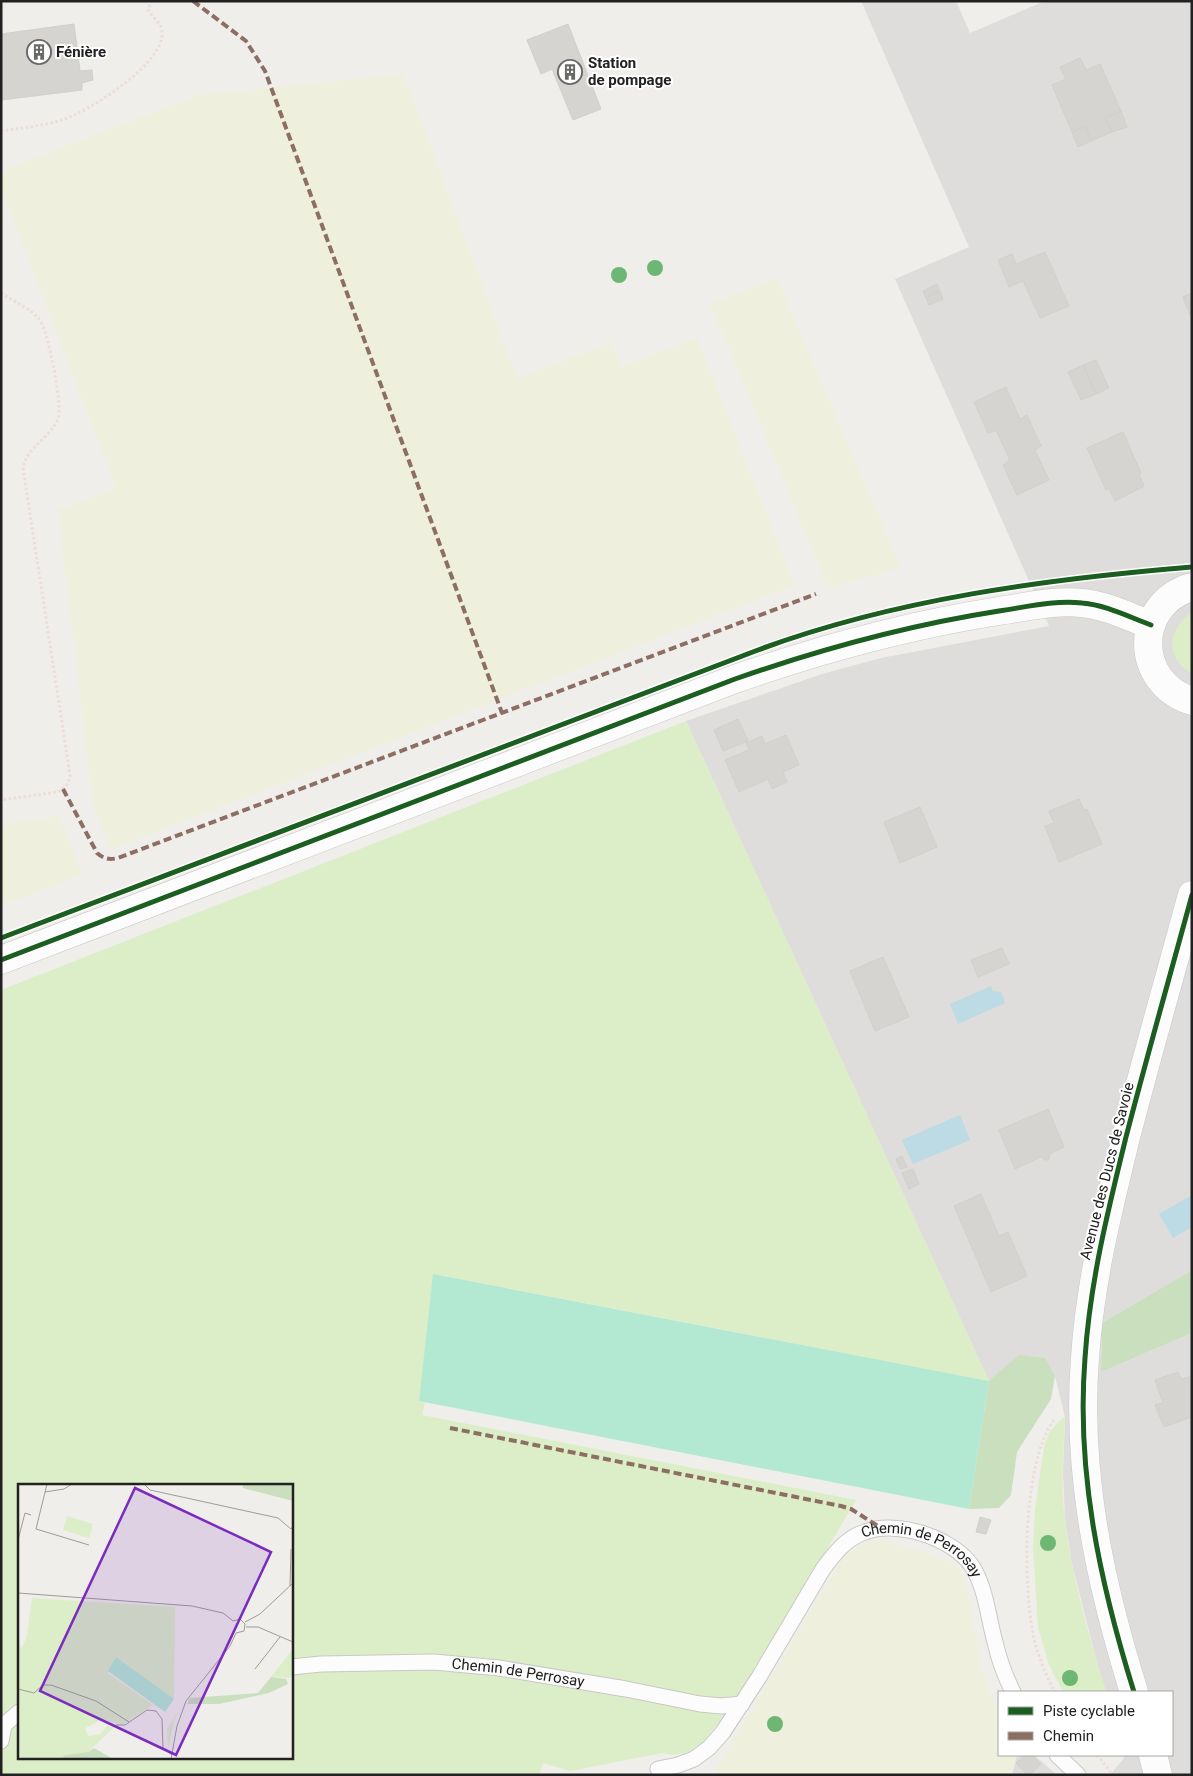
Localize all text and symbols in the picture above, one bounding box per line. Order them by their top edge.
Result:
building icon: Fénière [26,39,52,65]
place label: Fénière [56,43,106,61]
place label: Station de pompage [588,54,671,89]
building icon: Station de pompage [557,59,583,85]
street label: Avenue des Ducs de Savoie [1076,1080,1138,1262]
inset map [18,1484,292,1758]
street label: Chemin de Perrosay [859,1519,986,1580]
street label: Chemin de Perrosay [451,1655,586,1691]
legend [998,1691,1173,1756]
text: Piste cyclable [1043,1702,1135,1720]
text: Chemin [1043,1727,1094,1745]

